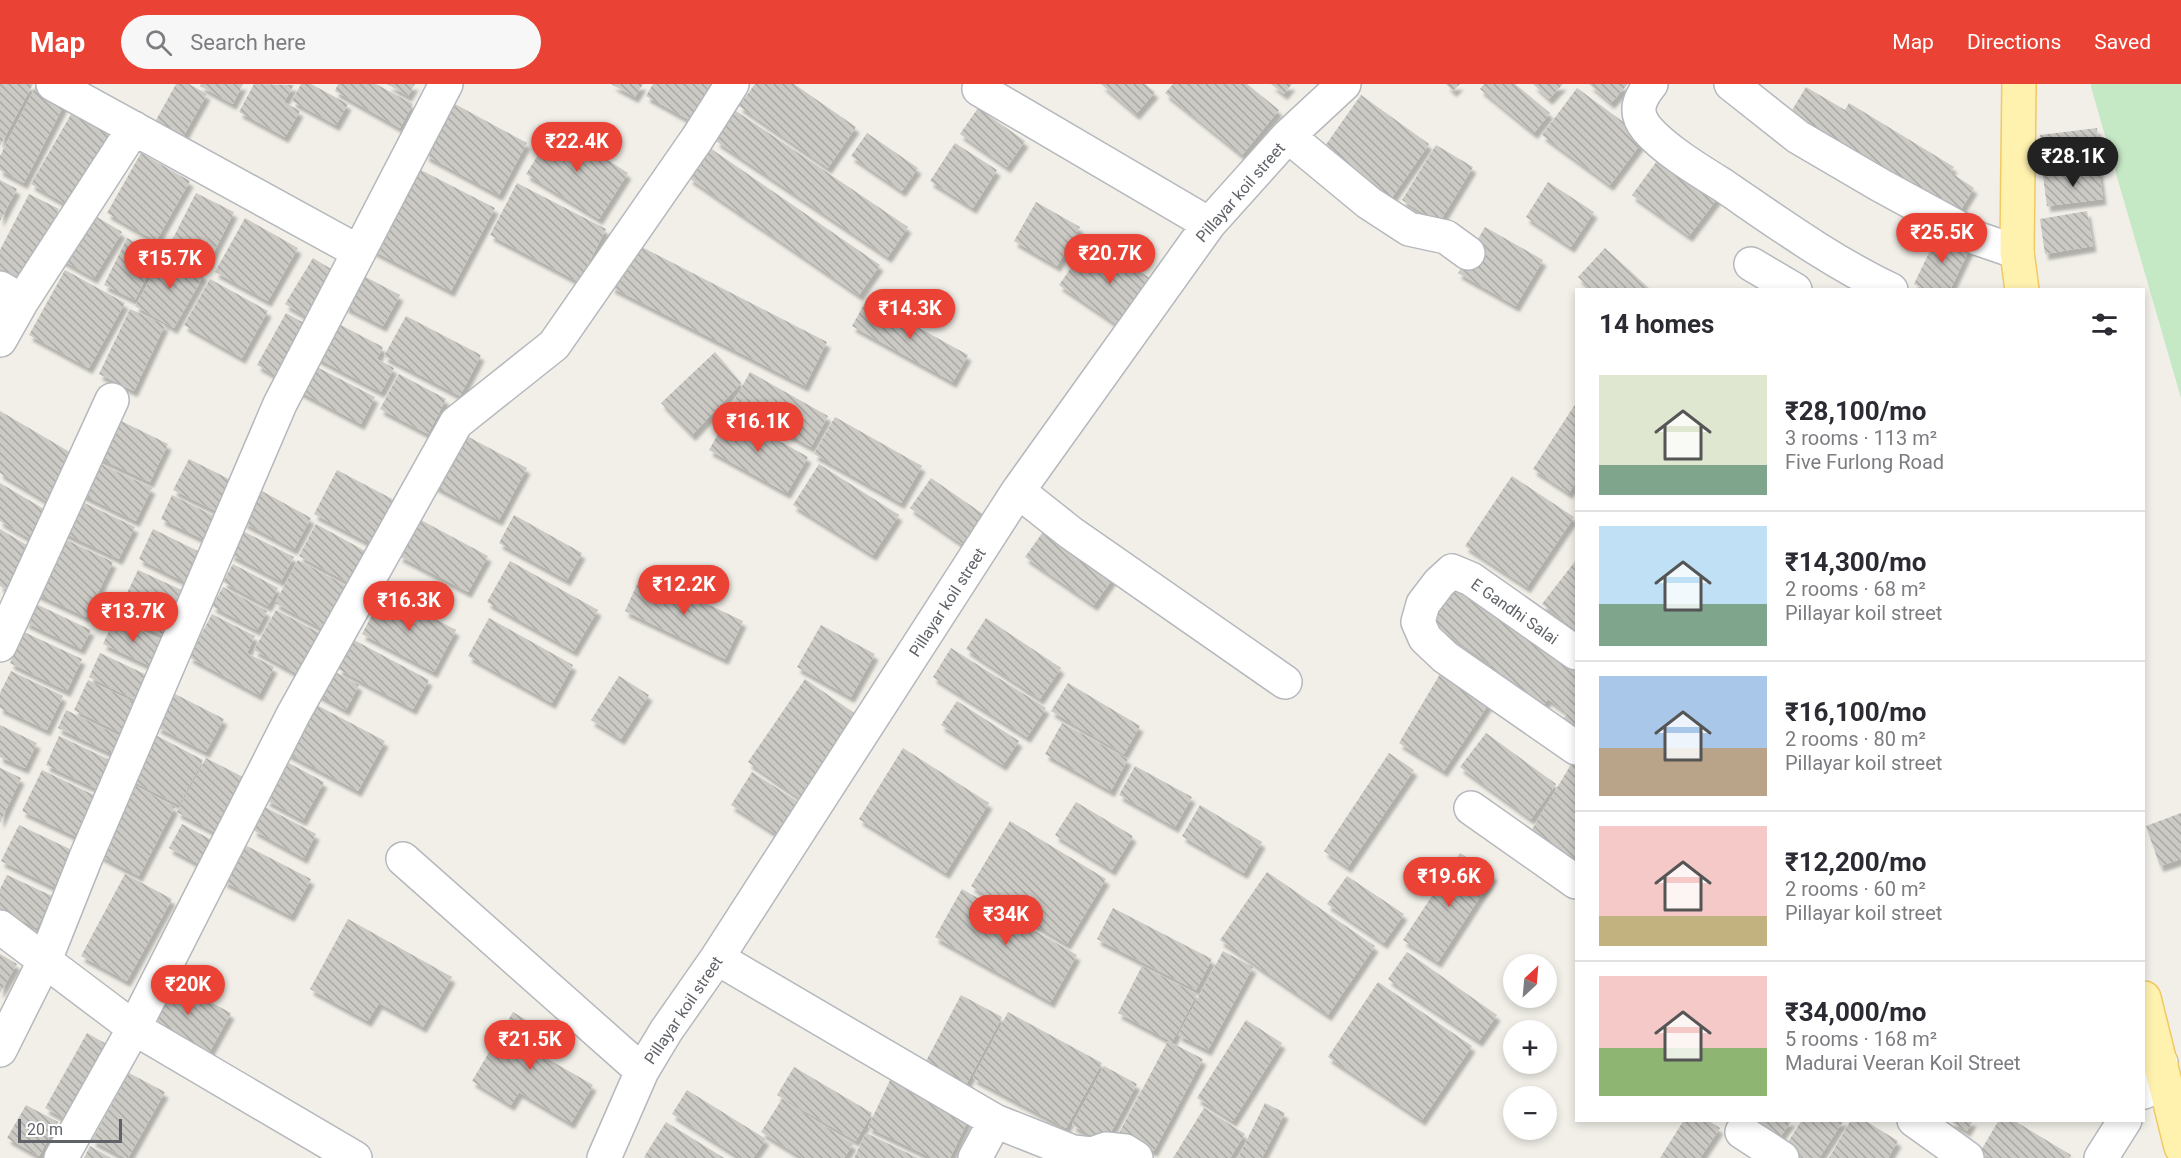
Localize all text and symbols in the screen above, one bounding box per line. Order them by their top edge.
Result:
search box [121,15,541,69]
text: Map [30,26,85,59]
icon: search [142,26,175,59]
text: Search here [190,30,306,55]
text: Map [1892,30,1934,54]
text: Directions [1967,30,2061,54]
text: Saved [2094,30,2151,54]
pin: ₹22.4K [528,122,626,173]
text: ₹22.4K [545,129,609,153]
pin: ₹28.1K [2024,137,2122,188]
street label: Pillayar koil street [1192,139,1289,246]
text: ₹28.1K [2041,144,2105,168]
pin: ₹25.5K [1893,213,1991,264]
text: ₹25.5K [1910,220,1974,244]
pin: ₹20.7K [1061,234,1159,285]
pin: ₹15.7K [121,239,219,290]
text: ₹20.7K [1078,241,1142,265]
text: ₹15.7K [138,246,202,270]
pin: ₹14.3K [861,289,959,340]
text: ₹14.3K [878,296,942,320]
icon: filters [2088,308,2121,341]
text: 14 homes [1599,309,1714,339]
text: ₹28,100/mo [1785,396,1927,426]
icon: home [1647,399,1719,471]
pin: ₹16.1K [709,402,807,453]
text: ₹16.1K [726,409,790,433]
text: 3 rooms · 113 m² [1785,426,1937,450]
text: Five Furlong Road [1785,450,1944,474]
street label: Pillayar koil street [905,544,990,660]
text: ₹14,300/mo [1785,547,1927,577]
icon: home [1647,550,1719,622]
pin: ₹12.2K [635,565,733,616]
text: ₹12.2K [652,572,716,596]
street label: E Gandhi Salai [1468,574,1562,648]
text: 2 rooms · 68 m² [1785,577,1926,601]
pin: ₹16.3K [360,581,458,632]
text: ₹16.3K [377,588,441,612]
pin: ₹13.7K [84,592,182,643]
text: ₹13.7K [101,599,165,623]
text: Pillayar koil street [1785,601,1942,625]
text: ₹16,100/mo [1785,697,1927,727]
icon: home [1647,700,1719,772]
text: 2 rooms · 80 m² [1785,727,1926,751]
text: Pillayar koil street [1785,751,1942,775]
text: ₹12,200/mo [1785,847,1927,877]
icon: home [1647,850,1719,922]
pin: ₹19.6K [1400,857,1498,908]
text: ₹19.6K [1417,864,1481,888]
text: 2 rooms · 60 m² [1785,877,1926,901]
pin: ₹34K [970,895,1042,946]
text: Pillayar koil street [1785,901,1942,925]
text: ₹34K [983,902,1029,926]
street label: Pillayar koil street [640,953,726,1068]
north arrow [1503,954,1557,1008]
map controls [1503,954,1557,1140]
pin: ₹20K [152,965,224,1016]
text: ₹20K [165,972,211,996]
text: ₹34,000/mo [1785,997,1927,1027]
icon: home [1647,1000,1719,1072]
pin: ₹21.5K [481,1020,579,1071]
button: + [1503,1020,1557,1074]
text: ₹21.5K [498,1027,562,1051]
text: 5 rooms · 168 m² [1785,1027,1937,1051]
text: Madurai Veeran Koil Street [1785,1051,2021,1075]
button: − [1503,1086,1557,1140]
scale bar [18,1116,122,1144]
text: 20 m [27,1120,63,1139]

